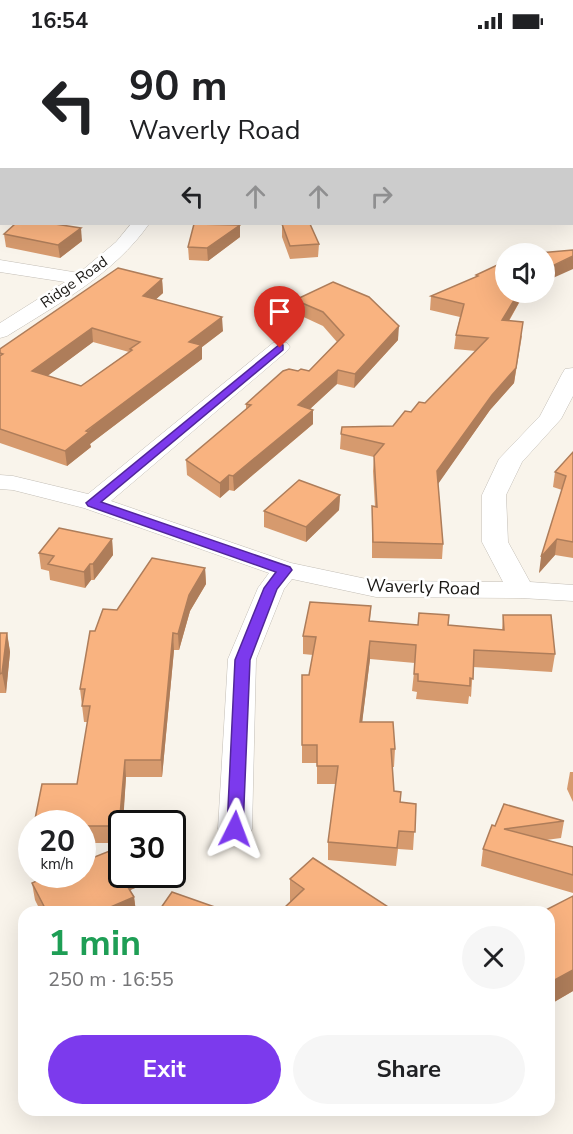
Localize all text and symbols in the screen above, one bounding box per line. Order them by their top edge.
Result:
text: 16:54 [30,6,88,36]
text: 90 m [129,58,228,115]
icon: left [30,66,108,144]
text: Waverly Road [129,112,300,149]
icon: left [176,180,209,213]
icon: ahead [239,180,272,213]
icon: ahead [302,180,335,213]
icon: right [365,180,398,213]
map controls [495,243,555,303]
button: sound [495,243,555,303]
street label: Ridge Road [36,251,112,313]
pin [254,286,305,348]
icon: arrive [263,295,296,328]
street label: Waverly Road [365,573,481,601]
position arrow [203,797,267,861]
speed limit sign: 30 [108,810,186,888]
text: 20 [39,821,75,862]
text: km/h [40,854,74,874]
text: 1 min [48,919,141,968]
button: close [462,926,525,989]
text: 250 m · 16:55 [48,966,174,993]
button: Exit [48,1035,281,1104]
button: Share [293,1035,525,1104]

